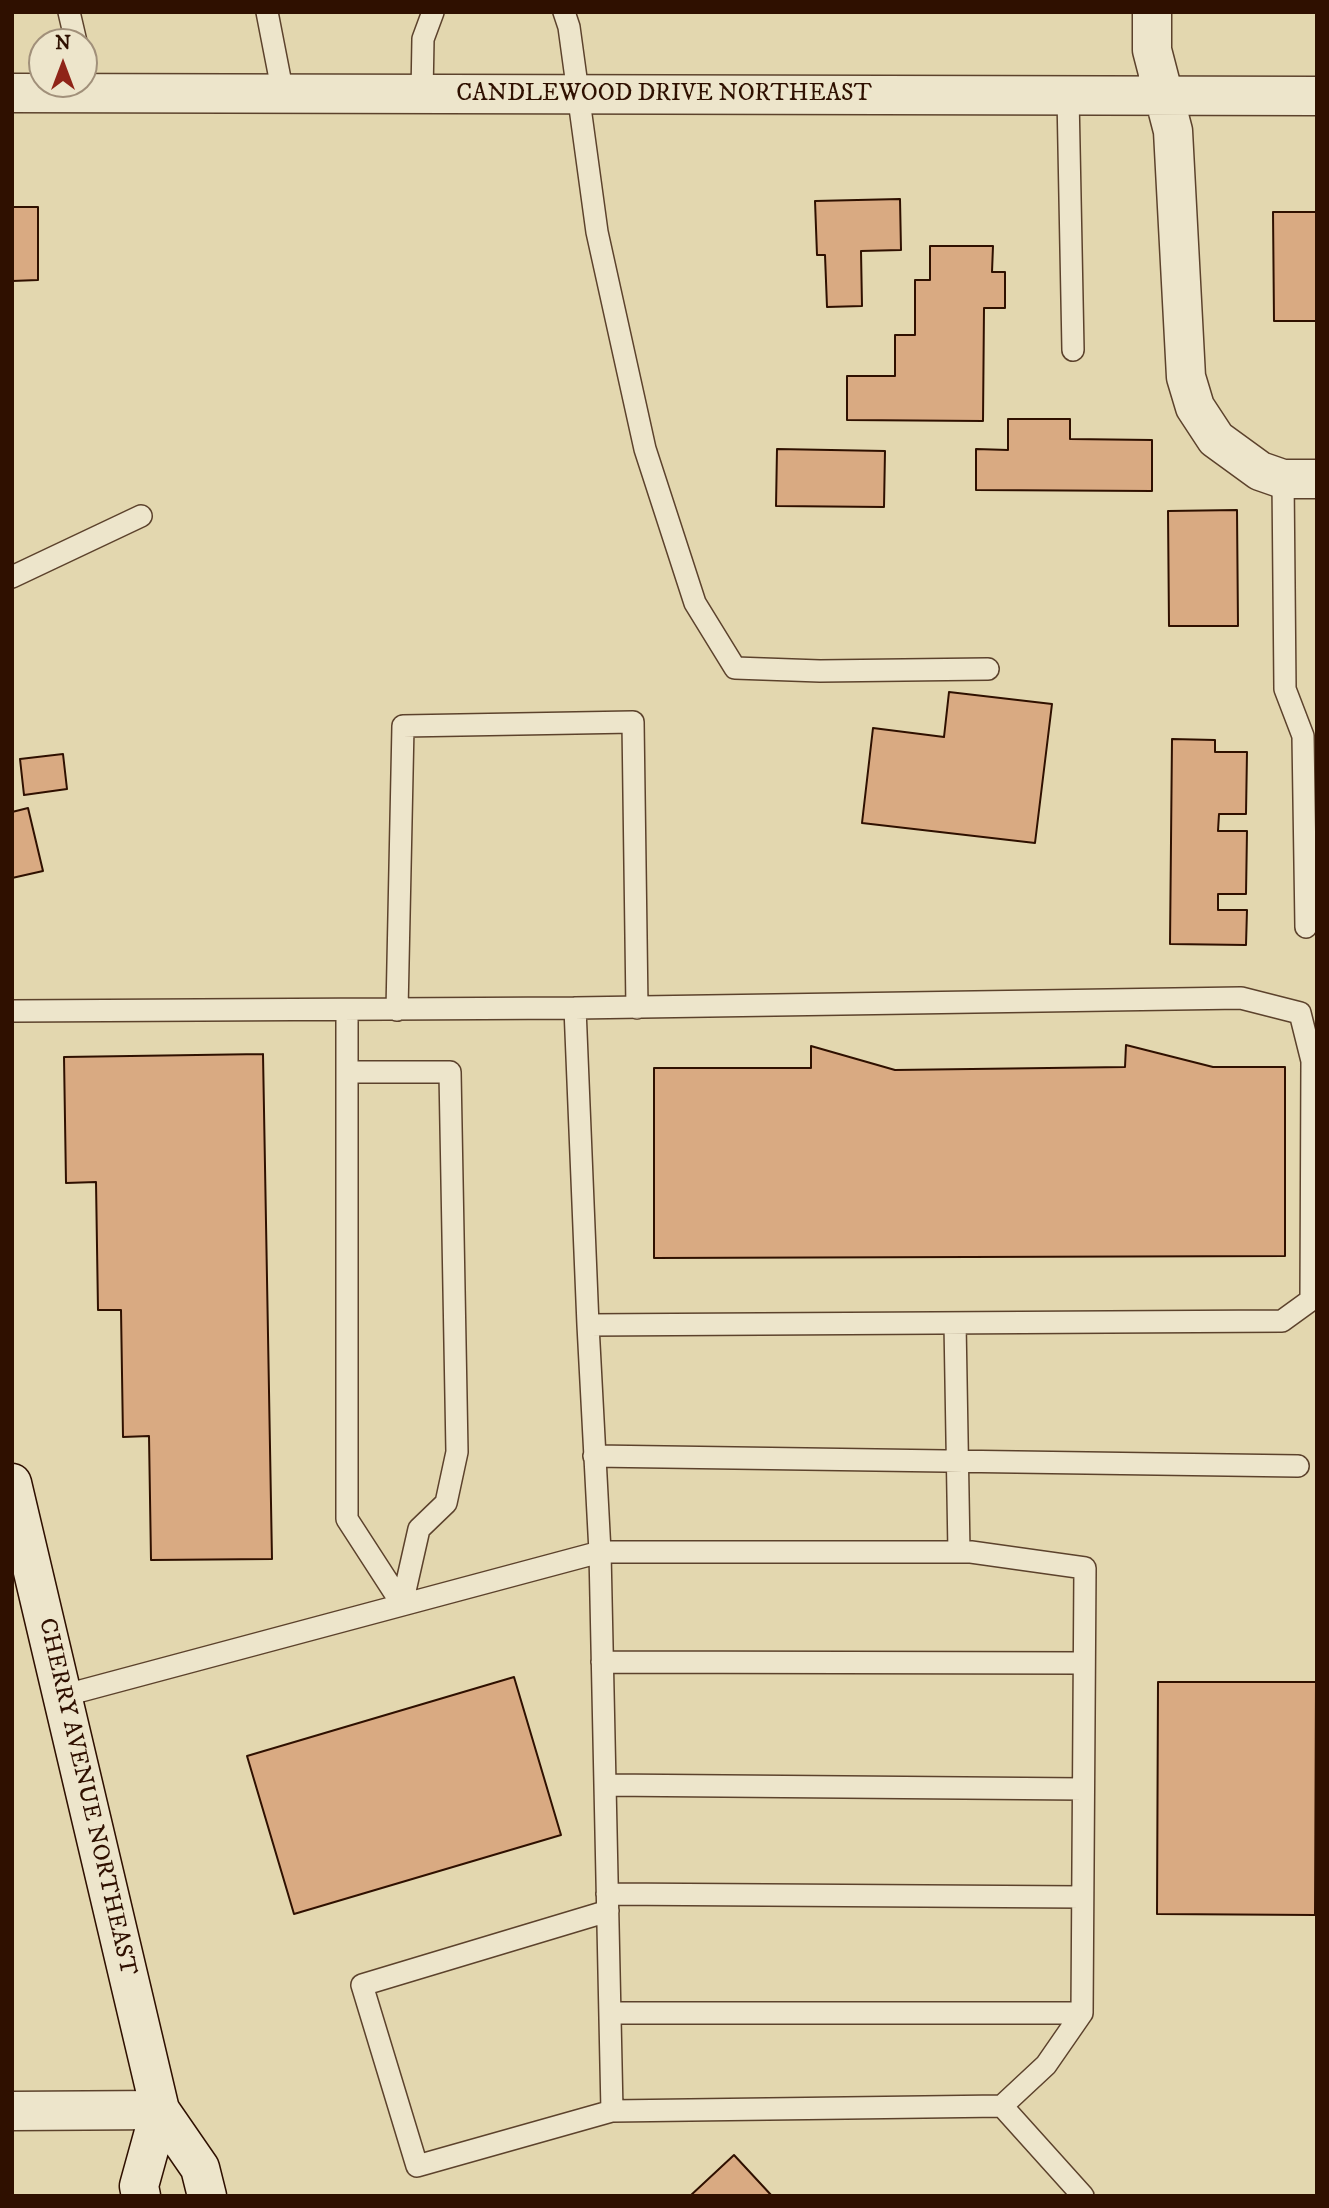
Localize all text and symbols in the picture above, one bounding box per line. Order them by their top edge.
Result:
north arrow [28,28,98,98]
text: N [55,32,71,55]
street label: CANDLEWOOD DRIVE NORTHEAST [456,81,872,109]
street label: CHERRY AVENUE NORTHEAST [31,1616,141,1978]

